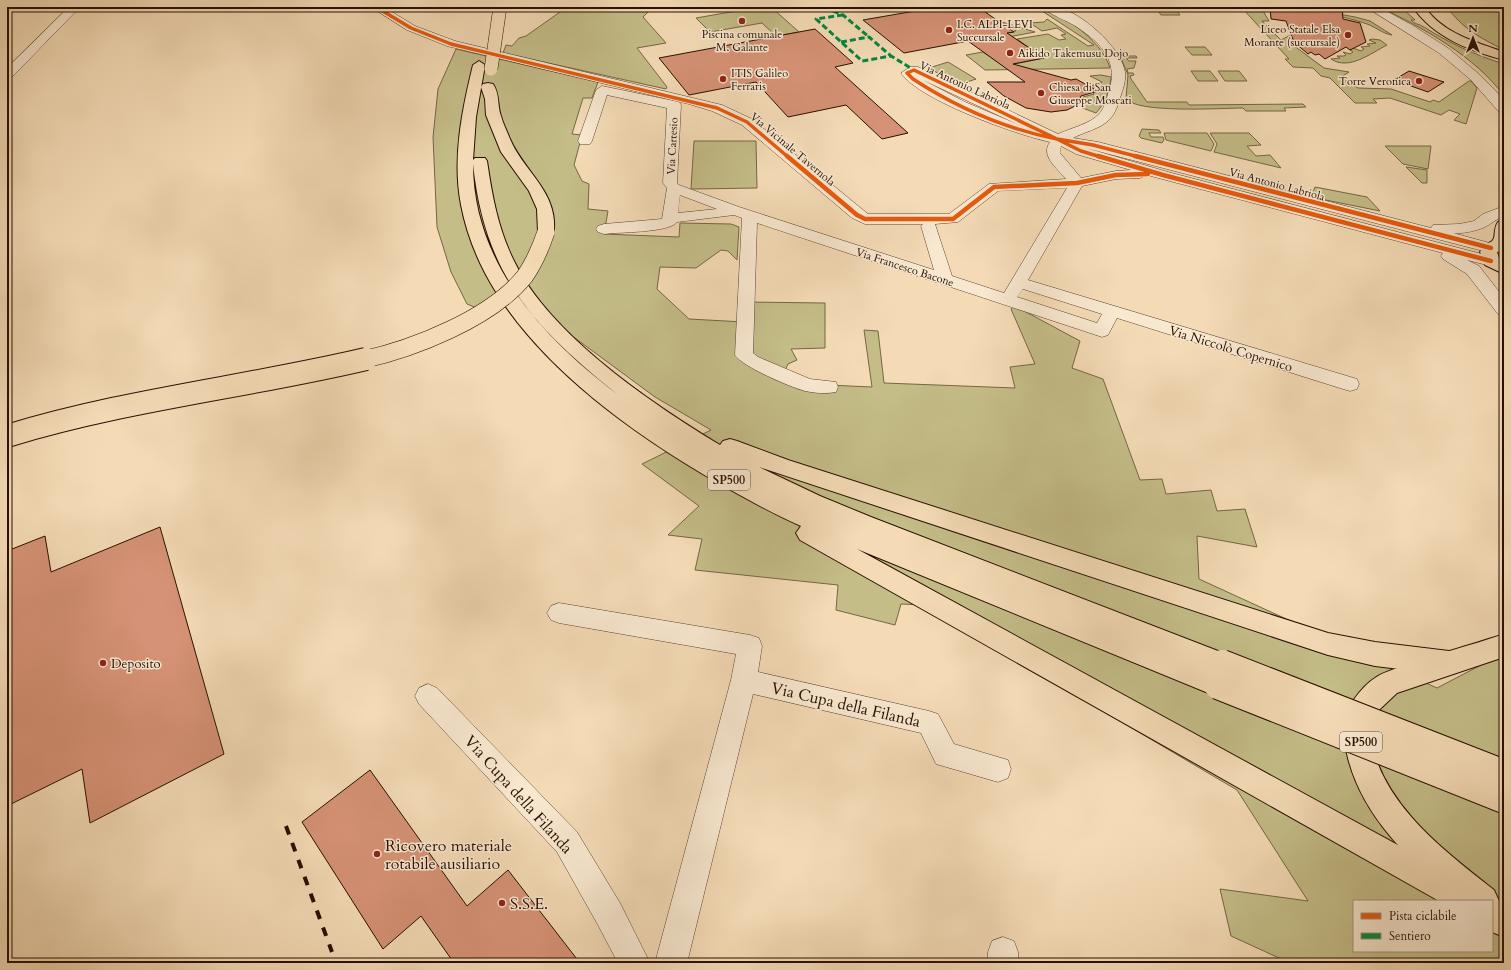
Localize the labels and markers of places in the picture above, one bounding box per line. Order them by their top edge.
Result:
marker: Piscina comunale M. Galante [737,16,747,26]
place label: I.C. ALPI-LEVI Succursale [957,17,1033,45]
place label: Liceo Statale Elsa Morante (succursale) [1244,22,1340,50]
marker: I.C. ALPI-LEVI Succursale [944,25,954,35]
place label: Piscina comunale M. Galante [702,27,782,55]
marker: Liceo Statale Elsa Morante (succursale) [1343,30,1353,40]
place label: Aikido Takemusu Dojo [1018,46,1128,61]
marker: Aikido Takemusu Dojo [1005,48,1015,58]
place label: ITIS Galileo Ferraris [731,66,788,94]
marker: ITIS Galileo Ferraris [718,74,728,84]
place label: Torre Veronica [1339,74,1411,89]
marker: Torre Veronica [1414,76,1424,86]
place label: Chiesa di San Giuseppe Moscati [1049,80,1132,108]
marker: Chiesa di San Giuseppe Moscati [1036,88,1046,98]
place label: Deposito [111,655,161,673]
marker: Deposito [98,658,108,668]
place label: Ricovero materiale rotabile ausiliario [385,835,512,875]
marker: Ricovero materiale rotabile ausiliario [372,849,382,859]
place label: S.S.E. [510,893,548,915]
marker: S.S.E. [497,898,507,908]

